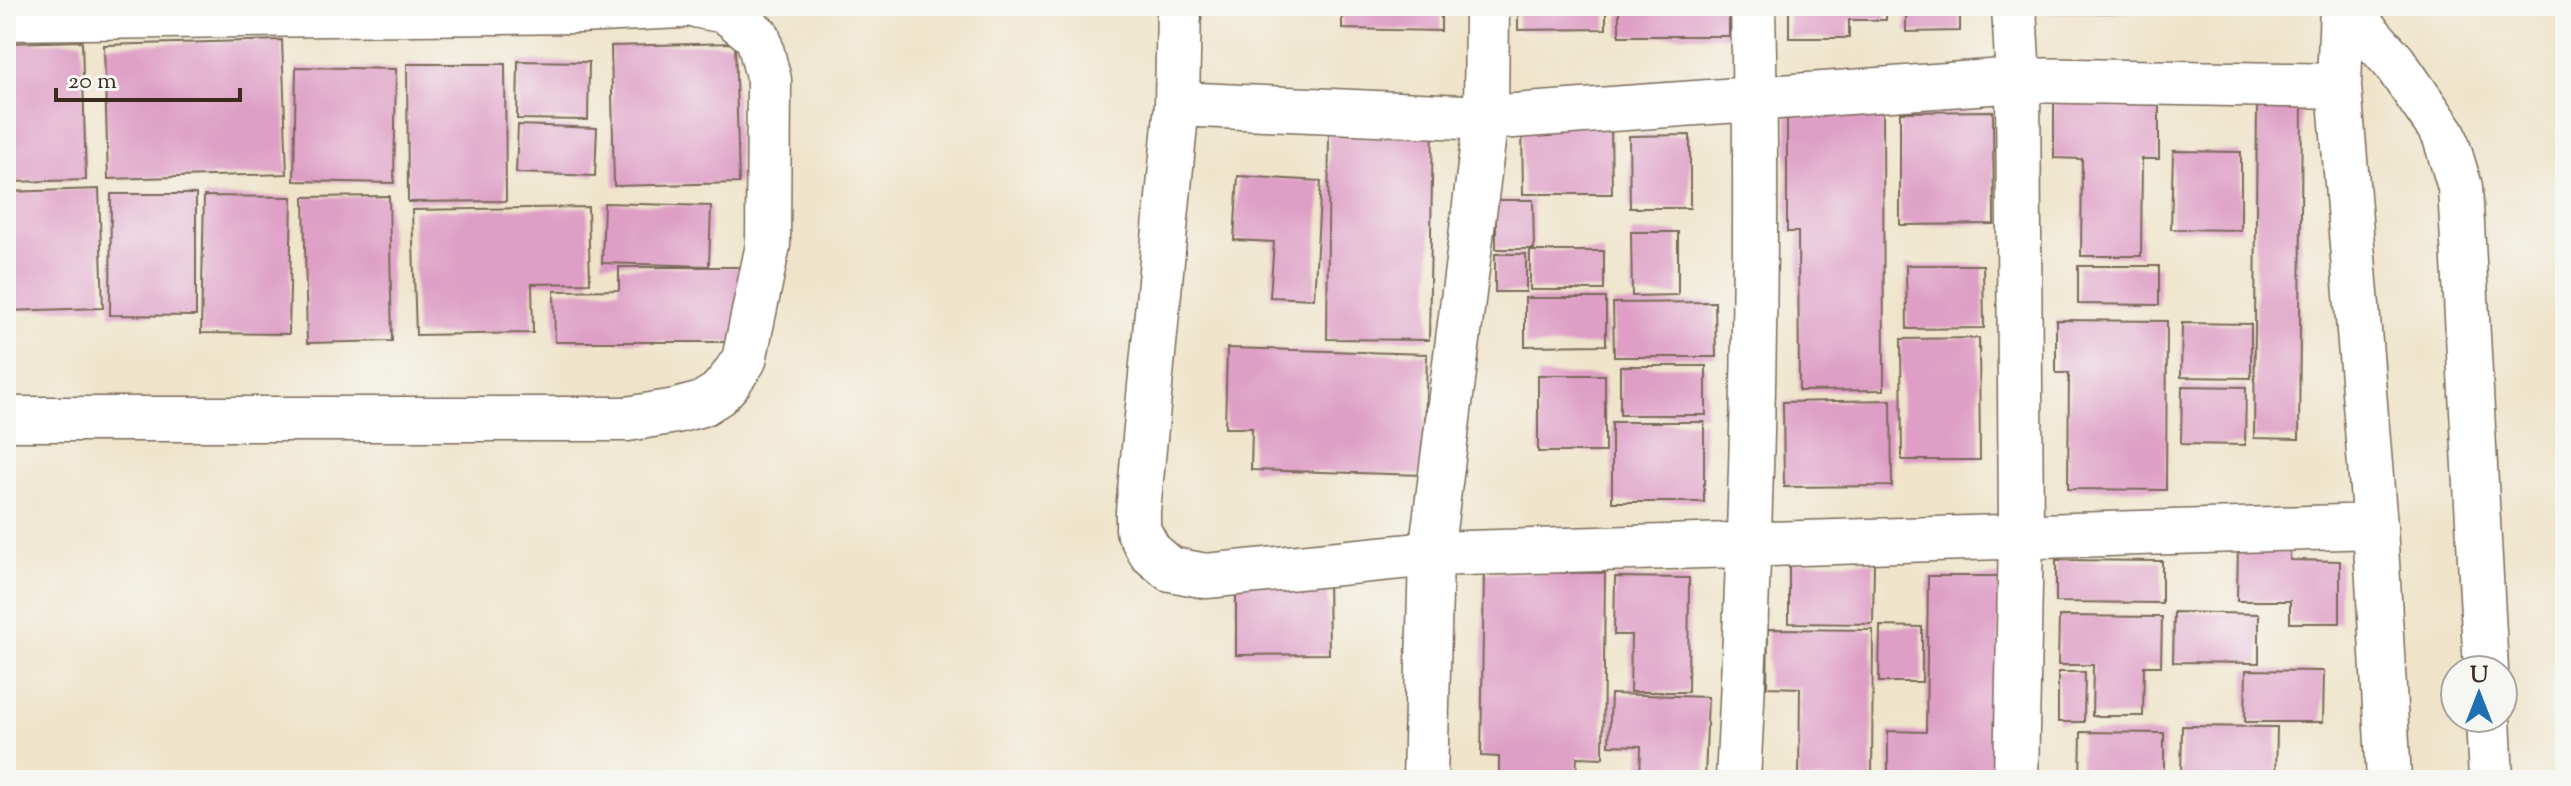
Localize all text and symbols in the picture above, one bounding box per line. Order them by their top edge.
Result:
scale bar [56,52,240,102]
text: 20 m [68,65,117,99]
north arrow [2439,654,2519,734]
text: U [2470,661,2488,693]

